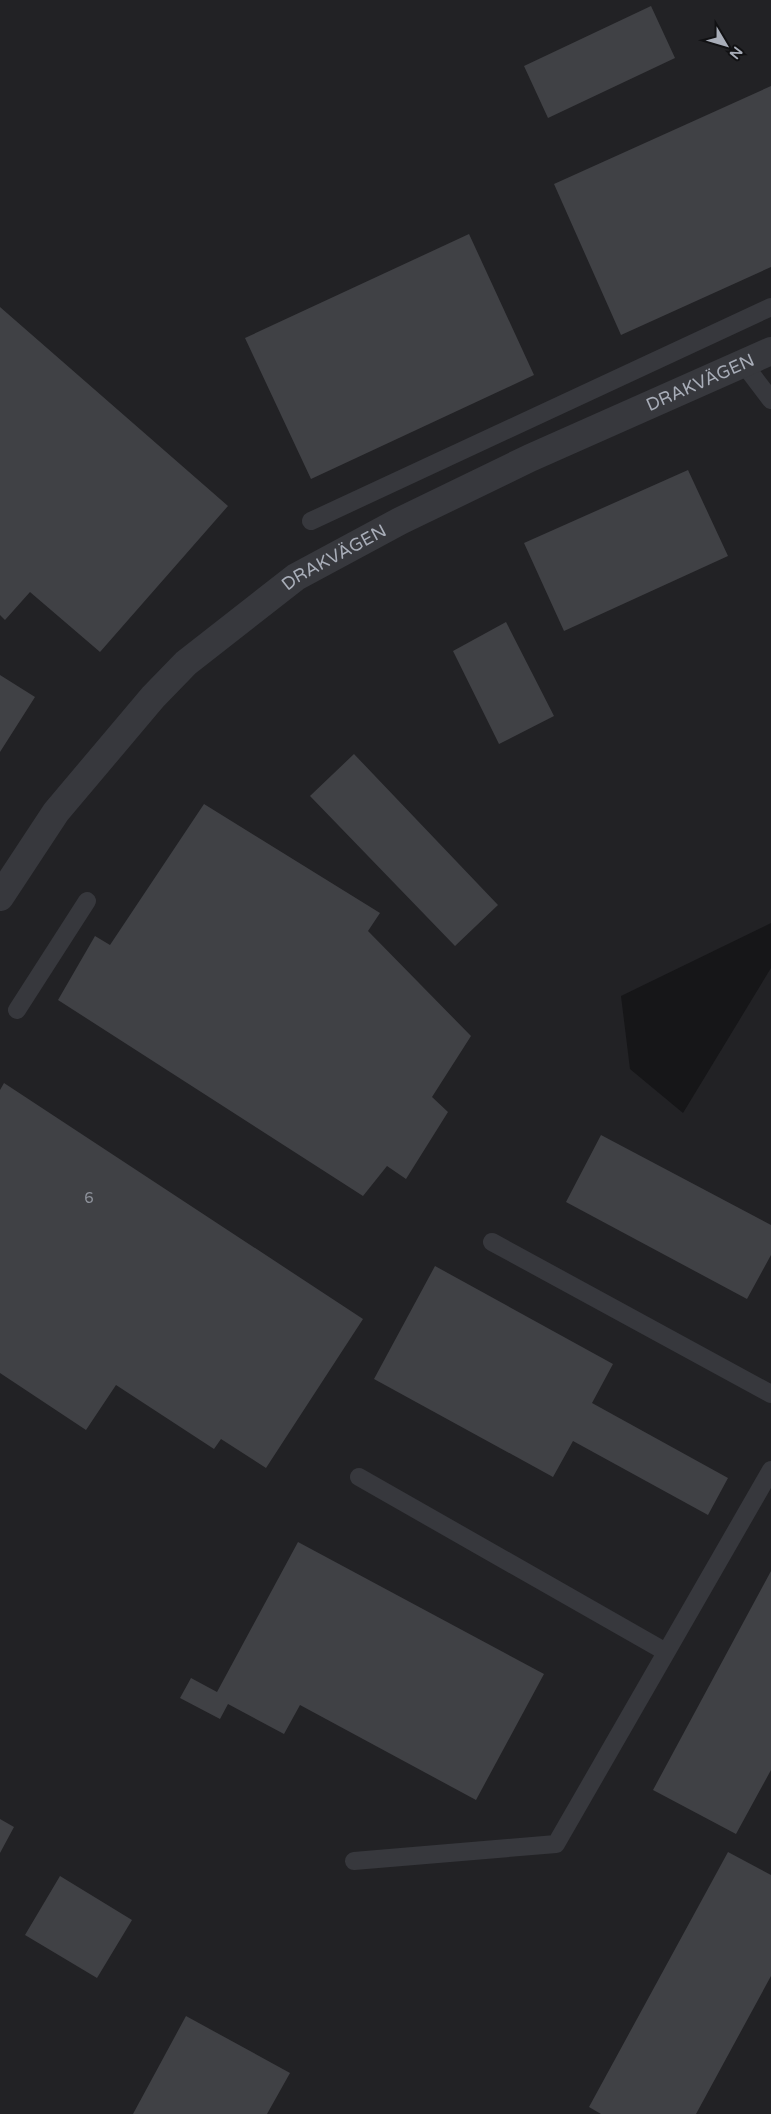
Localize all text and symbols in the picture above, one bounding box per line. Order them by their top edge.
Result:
north arrow [701,20,751,70]
text: N [726,43,746,62]
street label: DRAKVÄGEN [643,349,758,416]
street label: DRAKVÄGEN [277,519,390,595]
house number: 6 [84,1189,94,1207]

